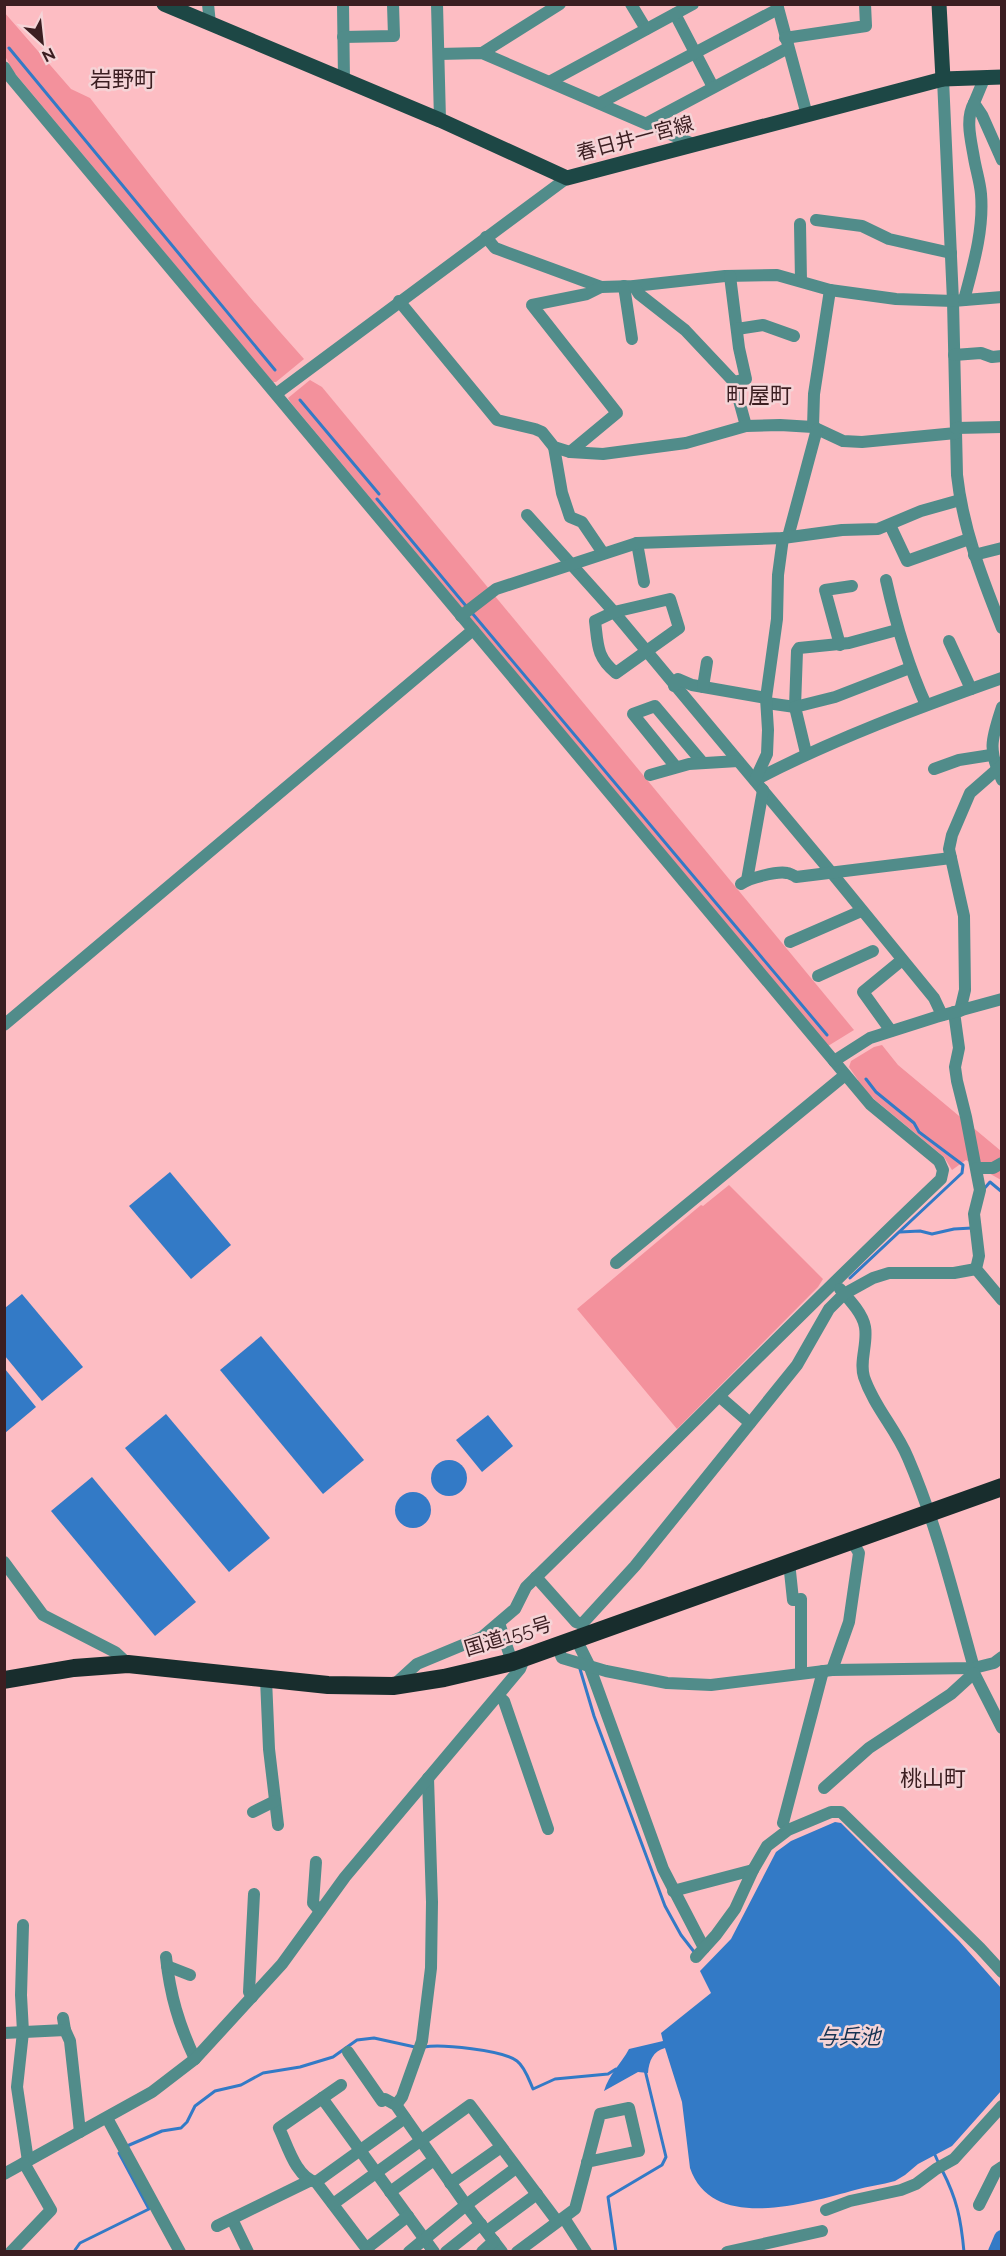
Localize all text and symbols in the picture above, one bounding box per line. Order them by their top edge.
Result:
north arrow [12,12,72,72]
text: N [39,44,58,66]
district label: 岩野町 [90,66,156,92]
street label: 春日井一宮線 [574,111,696,165]
district label: 町屋町 [726,382,792,408]
street label: 国道155号 [461,1611,555,1661]
district label: 桃山町 [900,1765,966,1791]
water label: 与兵池 [818,2024,882,2049]

